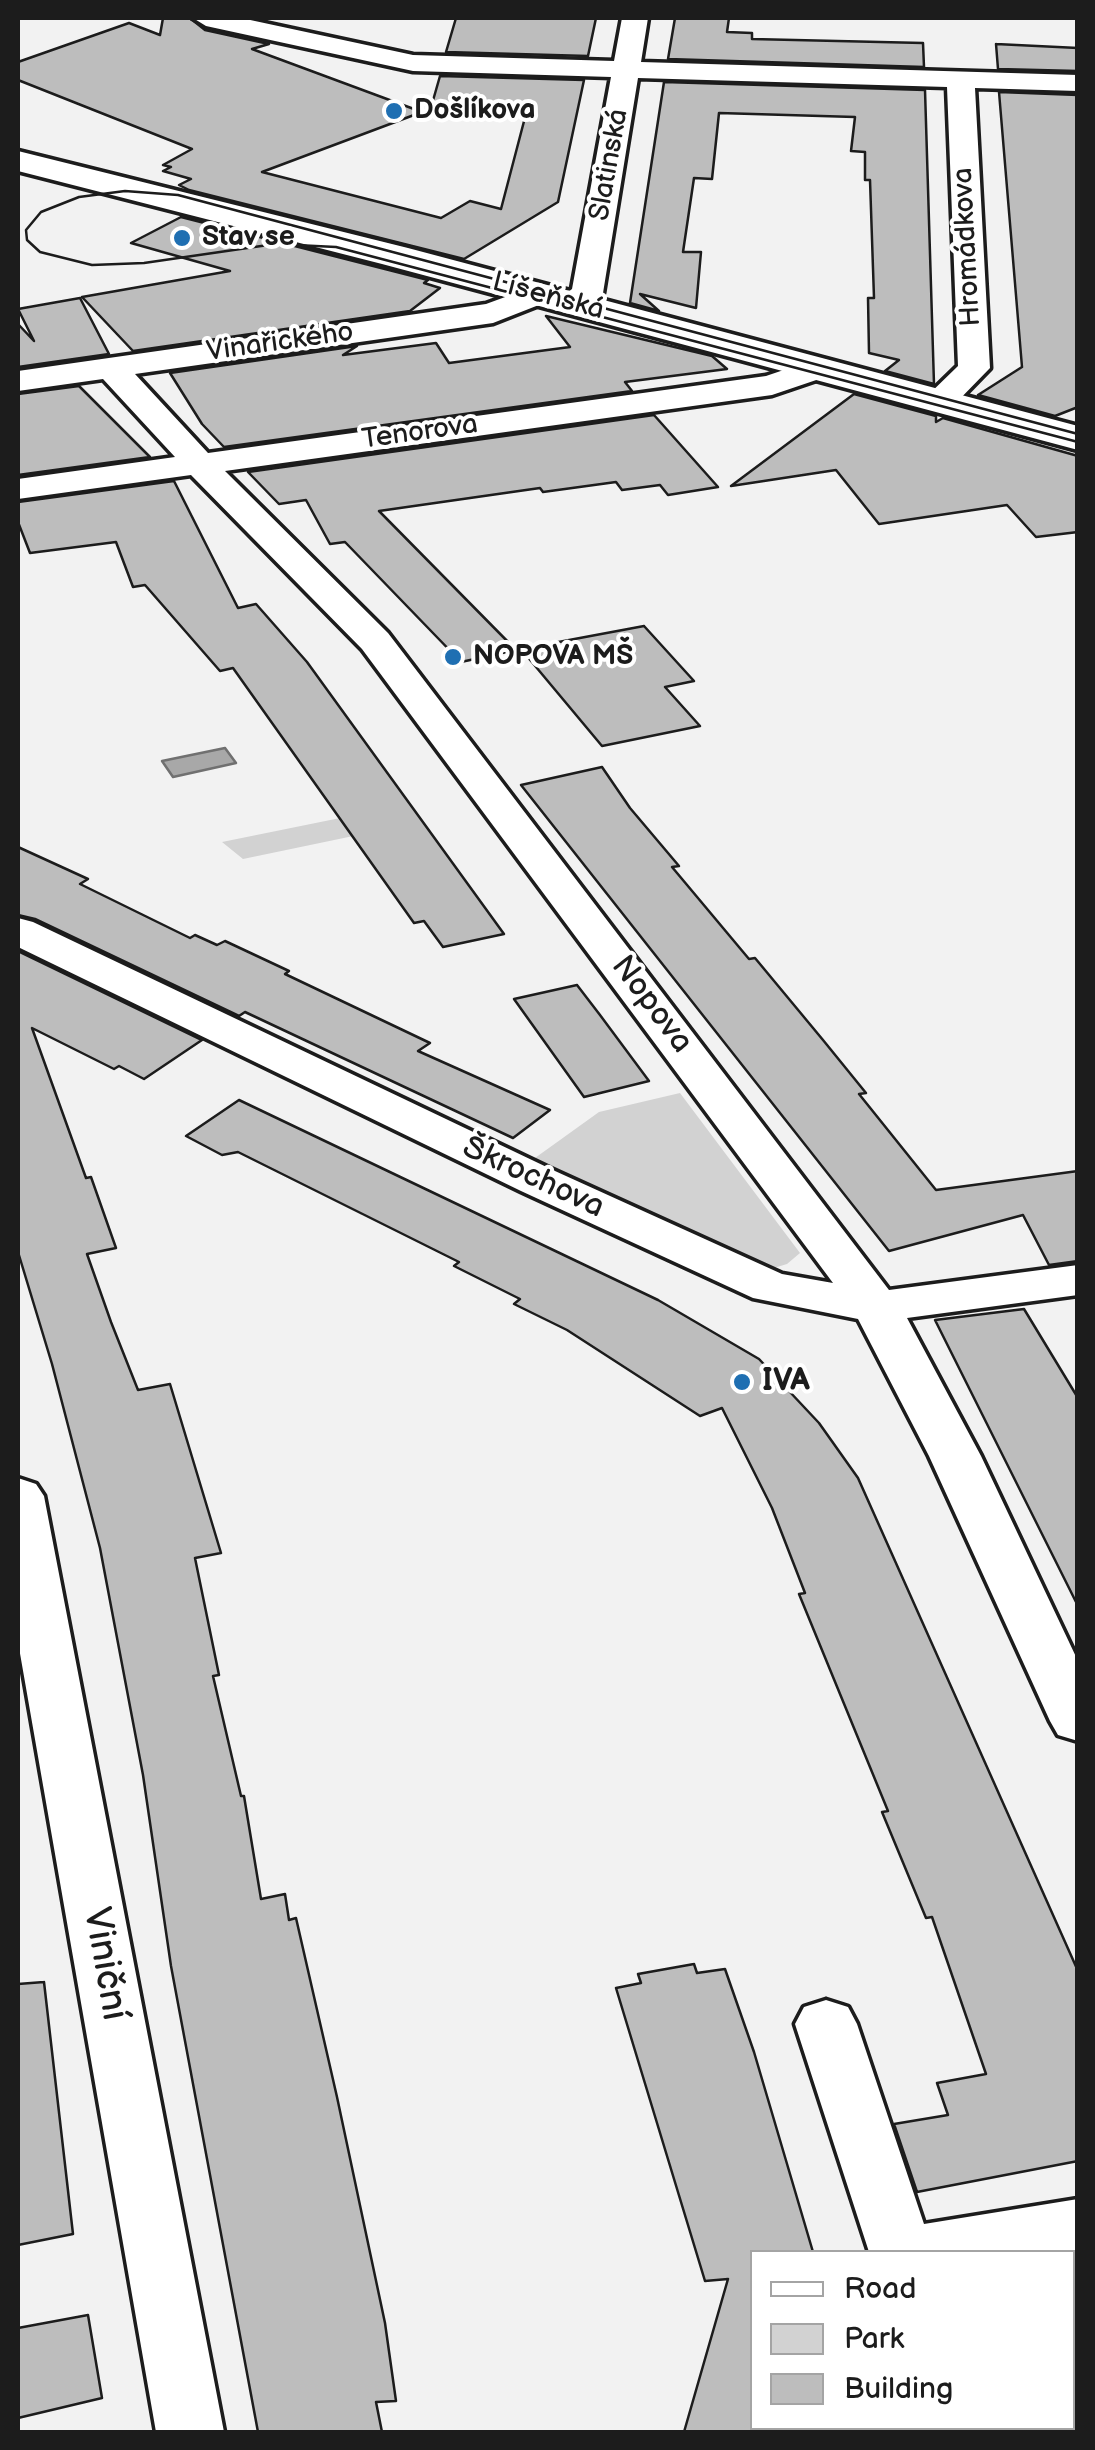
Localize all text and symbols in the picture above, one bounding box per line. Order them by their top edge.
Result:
place label: Došlíkova [414,94,536,128]
marker: Došlíkova [383,100,405,122]
street label: Slatinská [584,107,636,223]
street label: Hromádkova [947,167,989,327]
place label: Stav se [202,221,295,255]
marker: Stav se [171,227,193,249]
street label: Líšeňská [488,266,608,328]
street label: Vinařického [204,316,356,370]
street label: Tenorova [360,408,480,458]
place label: NOPOVA MŠ [473,640,633,674]
marker: NOPOVA MŠ [442,646,464,668]
street label: Nopova [602,949,700,1061]
street label: Škrochova [456,1128,610,1228]
place label: IVA [762,1363,810,1401]
marker: IVA [731,1371,753,1393]
street label: Viniční [72,1904,136,2024]
legend [750,2250,1075,2430]
text: Road [844,2271,917,2307]
text: Park [844,2321,904,2357]
text: Building [844,2371,953,2407]

